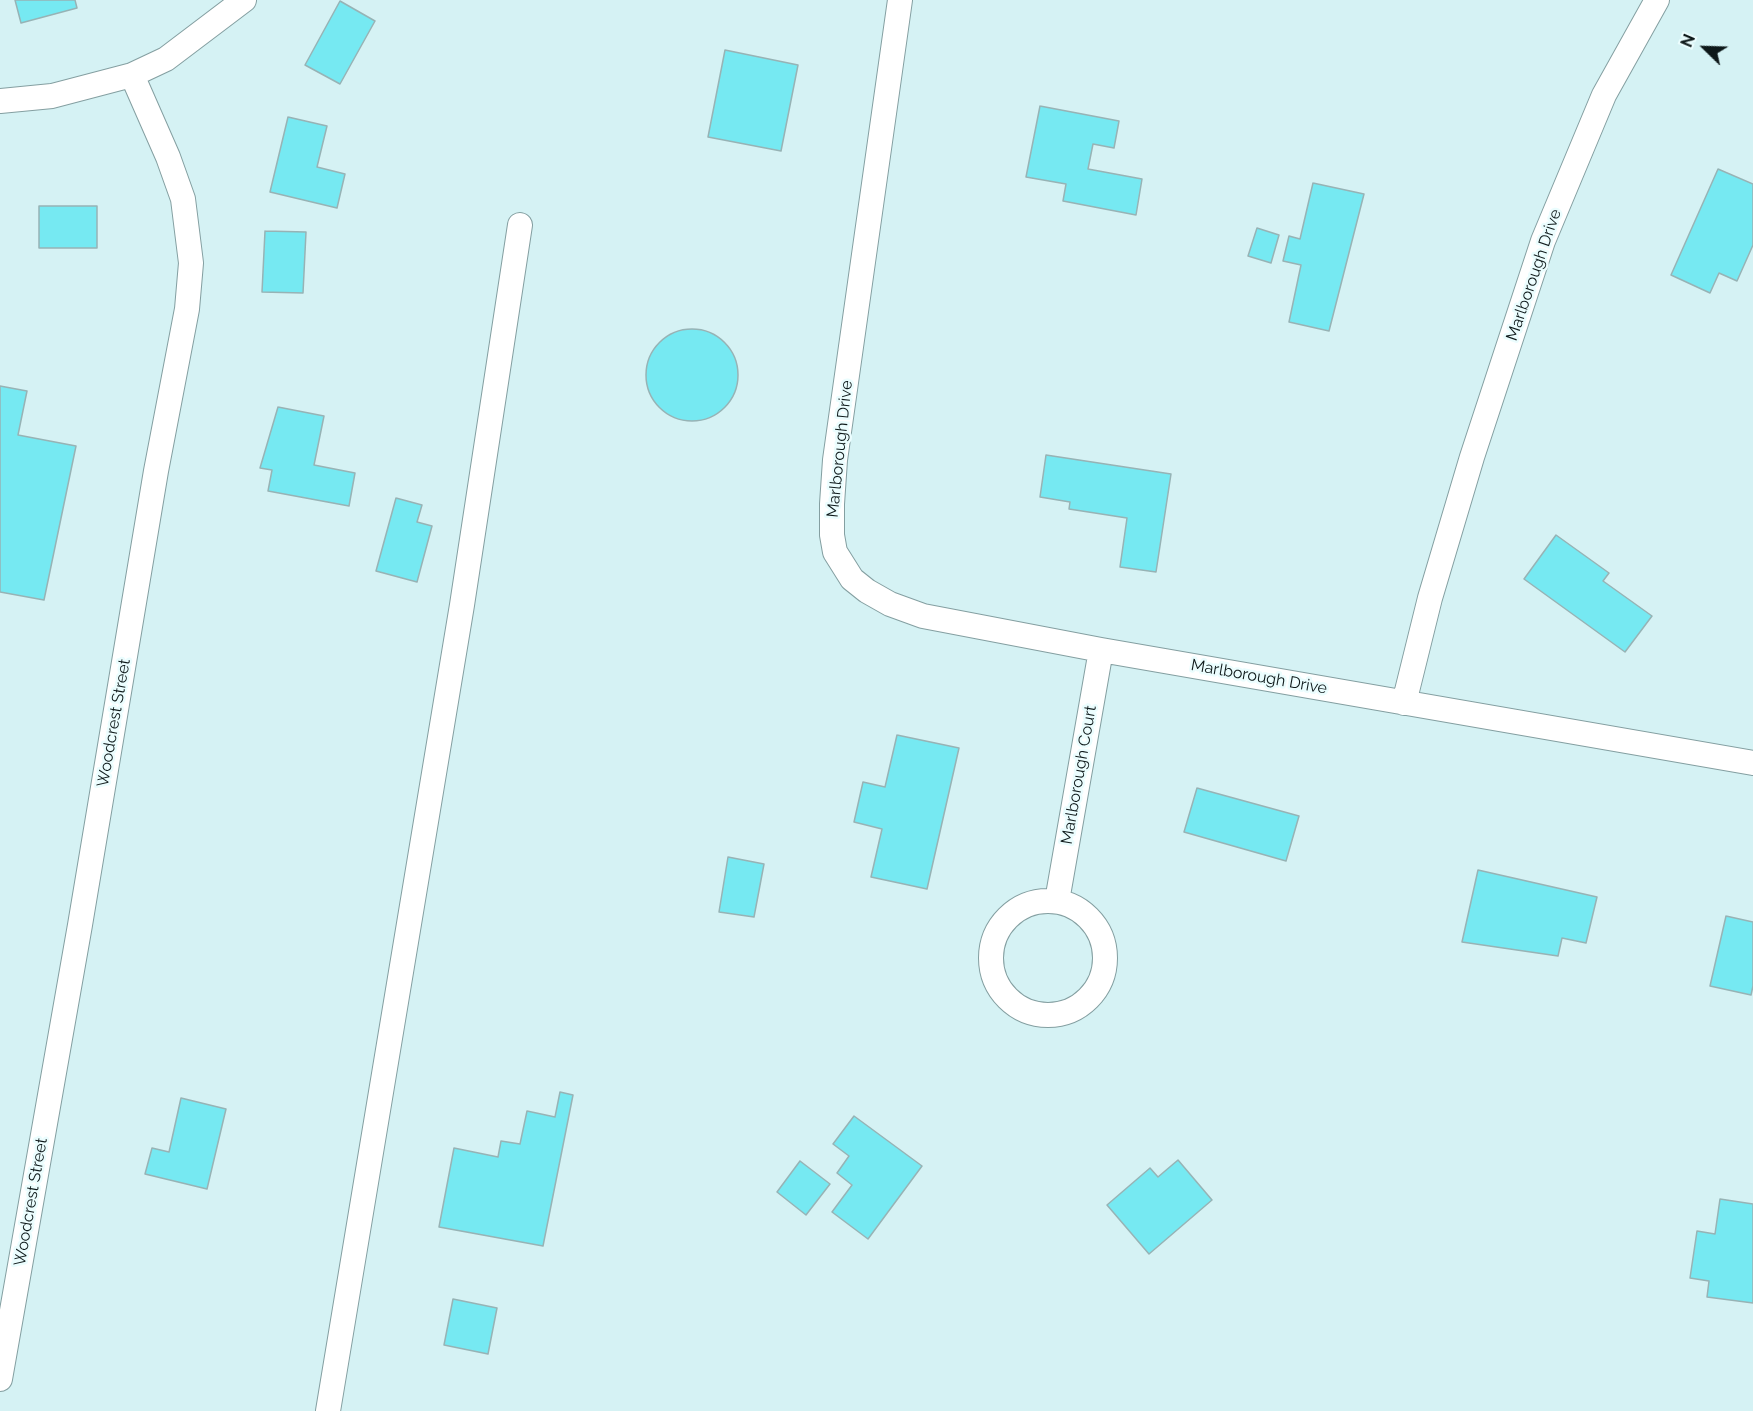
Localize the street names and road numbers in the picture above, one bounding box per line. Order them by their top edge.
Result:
street label: Marlborough Drive [1502,207,1566,343]
street label: Marlborough Drive [823,379,857,519]
street label: Marlborough Drive [1189,656,1329,698]
street label: Woodcrest Street [93,657,135,789]
street label: Marlborough Court [1057,704,1101,846]
street label: Woodcrest Street [10,1136,52,1268]

